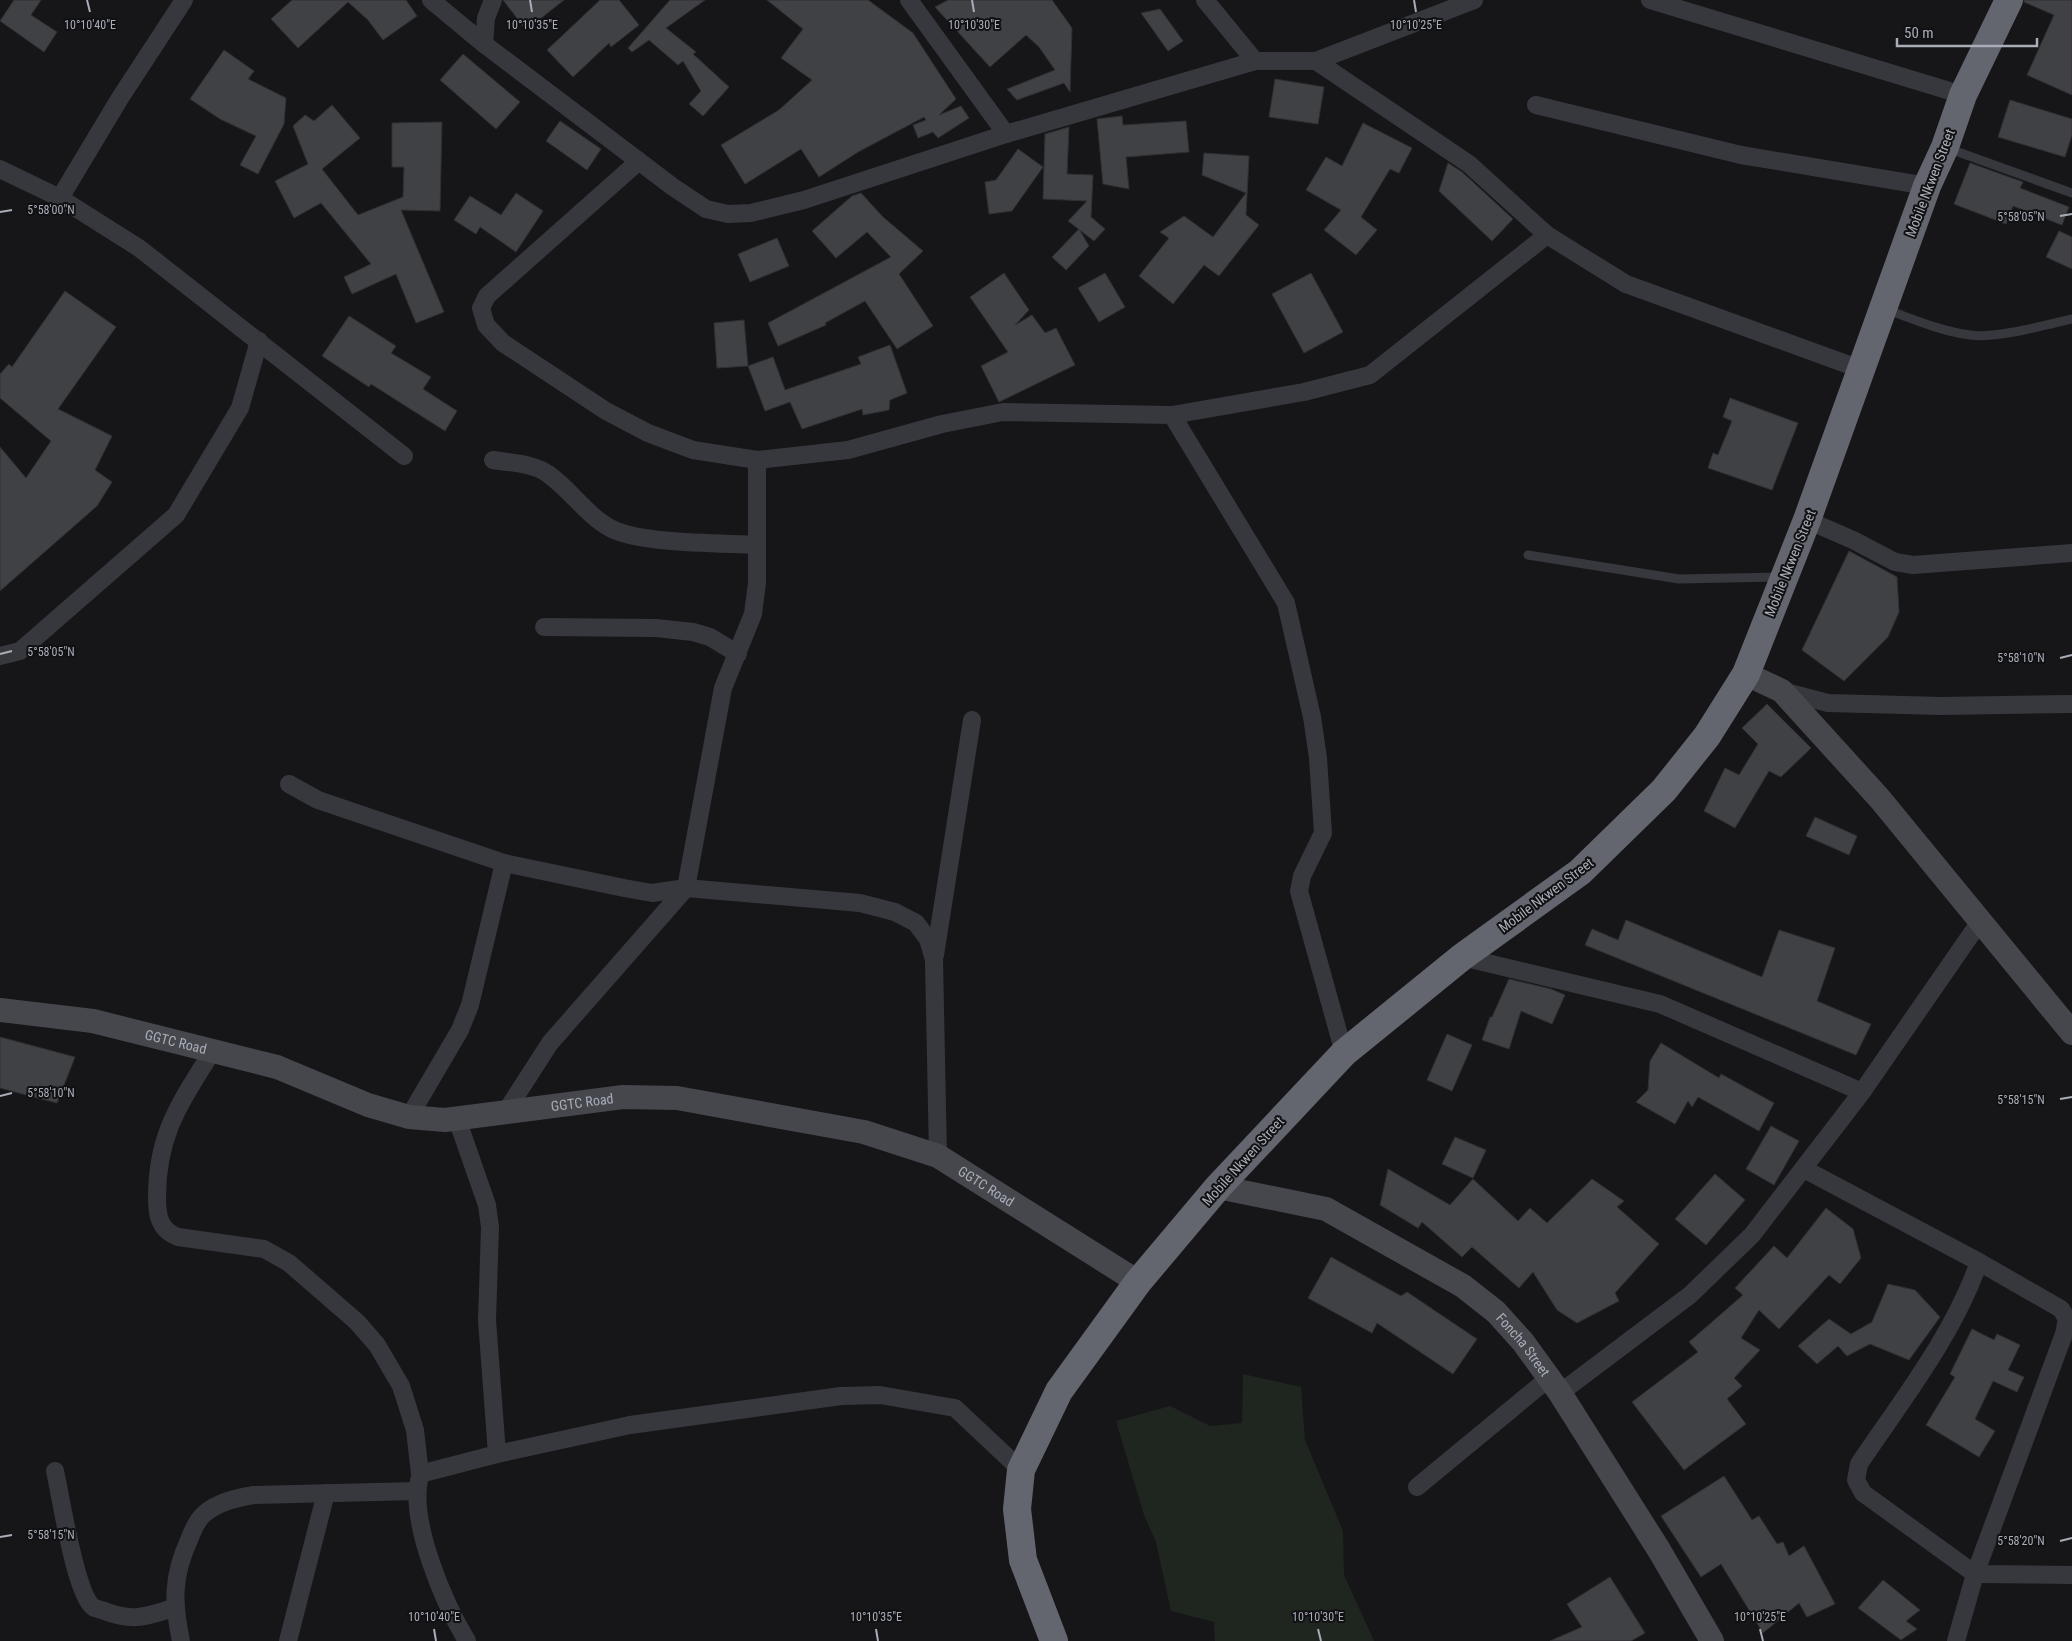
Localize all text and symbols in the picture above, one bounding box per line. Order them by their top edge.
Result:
scale bar [1897,15,2037,47]
text: 10°10'40"E [64,18,116,32]
text: 10°10'35"E [506,18,558,32]
text: 10°10'30"E [948,18,1000,32]
text: 10°10'25"E [1390,18,1442,32]
text: 50 m [1904,24,1934,42]
street label: Mobile Nkwen Street [1902,127,1958,239]
text: 5°58'00"N [27,203,75,217]
text: 5°58'05"N [1997,210,2045,224]
street label: Mobile Nkwen Street [1761,507,1819,619]
text: 5°58'05"N [27,645,75,659]
text: 5°58'10"N [1997,651,2045,665]
street label: Mobile Nkwen Street [1496,854,1596,936]
street label: GGTC Road [143,1026,208,1057]
text: 5°58'10"N [27,1086,75,1100]
street label: GGTC Road [550,1090,614,1114]
text: 5°58'15"N [1997,1093,2045,1107]
street label: Mobile Nkwen Street [1199,1113,1287,1209]
street label: GGTC Road [955,1163,1017,1210]
street label: Foncha Street [1493,1310,1553,1379]
text: 5°58'15"N [27,1528,75,1542]
text: 5°58'20"N [1997,1534,2045,1548]
text: 10°10'40"E [408,1610,460,1624]
text: 10°10'35"E [850,1610,902,1624]
text: 10°10'30"E [1292,1610,1344,1624]
text: 10°10'25"E [1734,1610,1786,1624]

